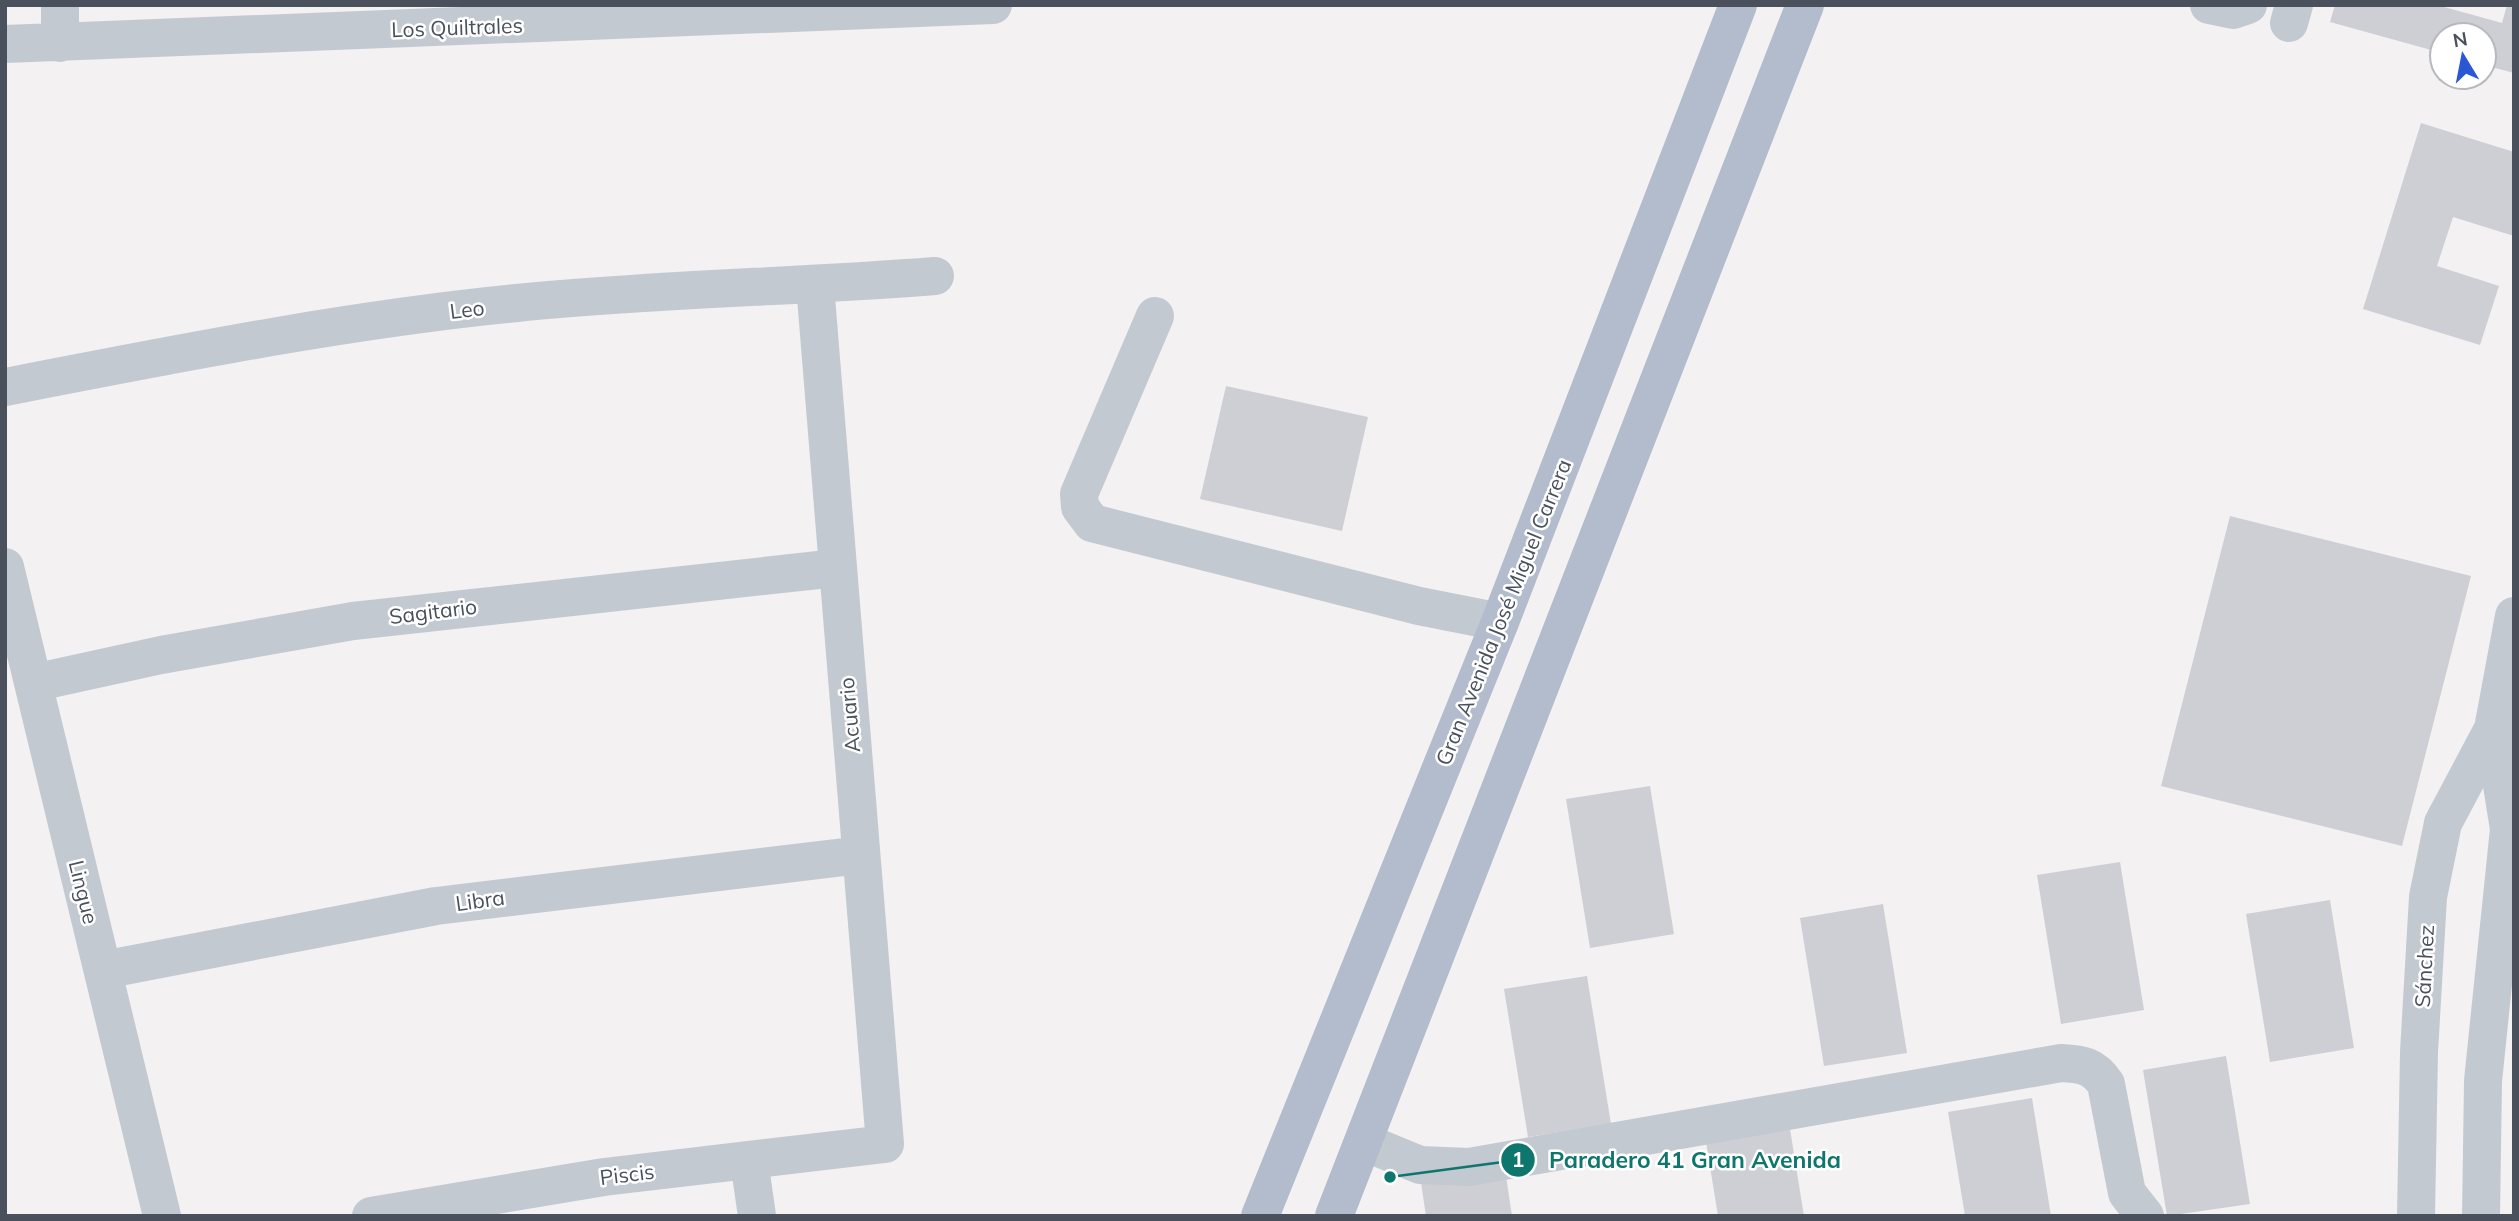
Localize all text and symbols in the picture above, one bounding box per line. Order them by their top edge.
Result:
street label: Los Quiltrales [391,12,523,42]
north arrow [2428,21,2498,91]
text: N [2451,26,2469,52]
street label: Leo [448,294,486,324]
street label: Gran Avenida José Miguel Carrera [1430,455,1576,769]
street label: Sagitario [388,593,478,629]
street label: Acuario [833,676,865,754]
street label: Lingue [64,857,104,927]
street label: Libra [454,884,506,916]
street label: Sánchez [2409,924,2439,1008]
callout: Paradero 41 Gran Avenida [1500,1138,1855,1182]
text: Paradero 41 Gran Avenida [1549,1145,1841,1174]
text: 1 [1512,1146,1524,1172]
street label: Piscis [598,1158,656,1190]

